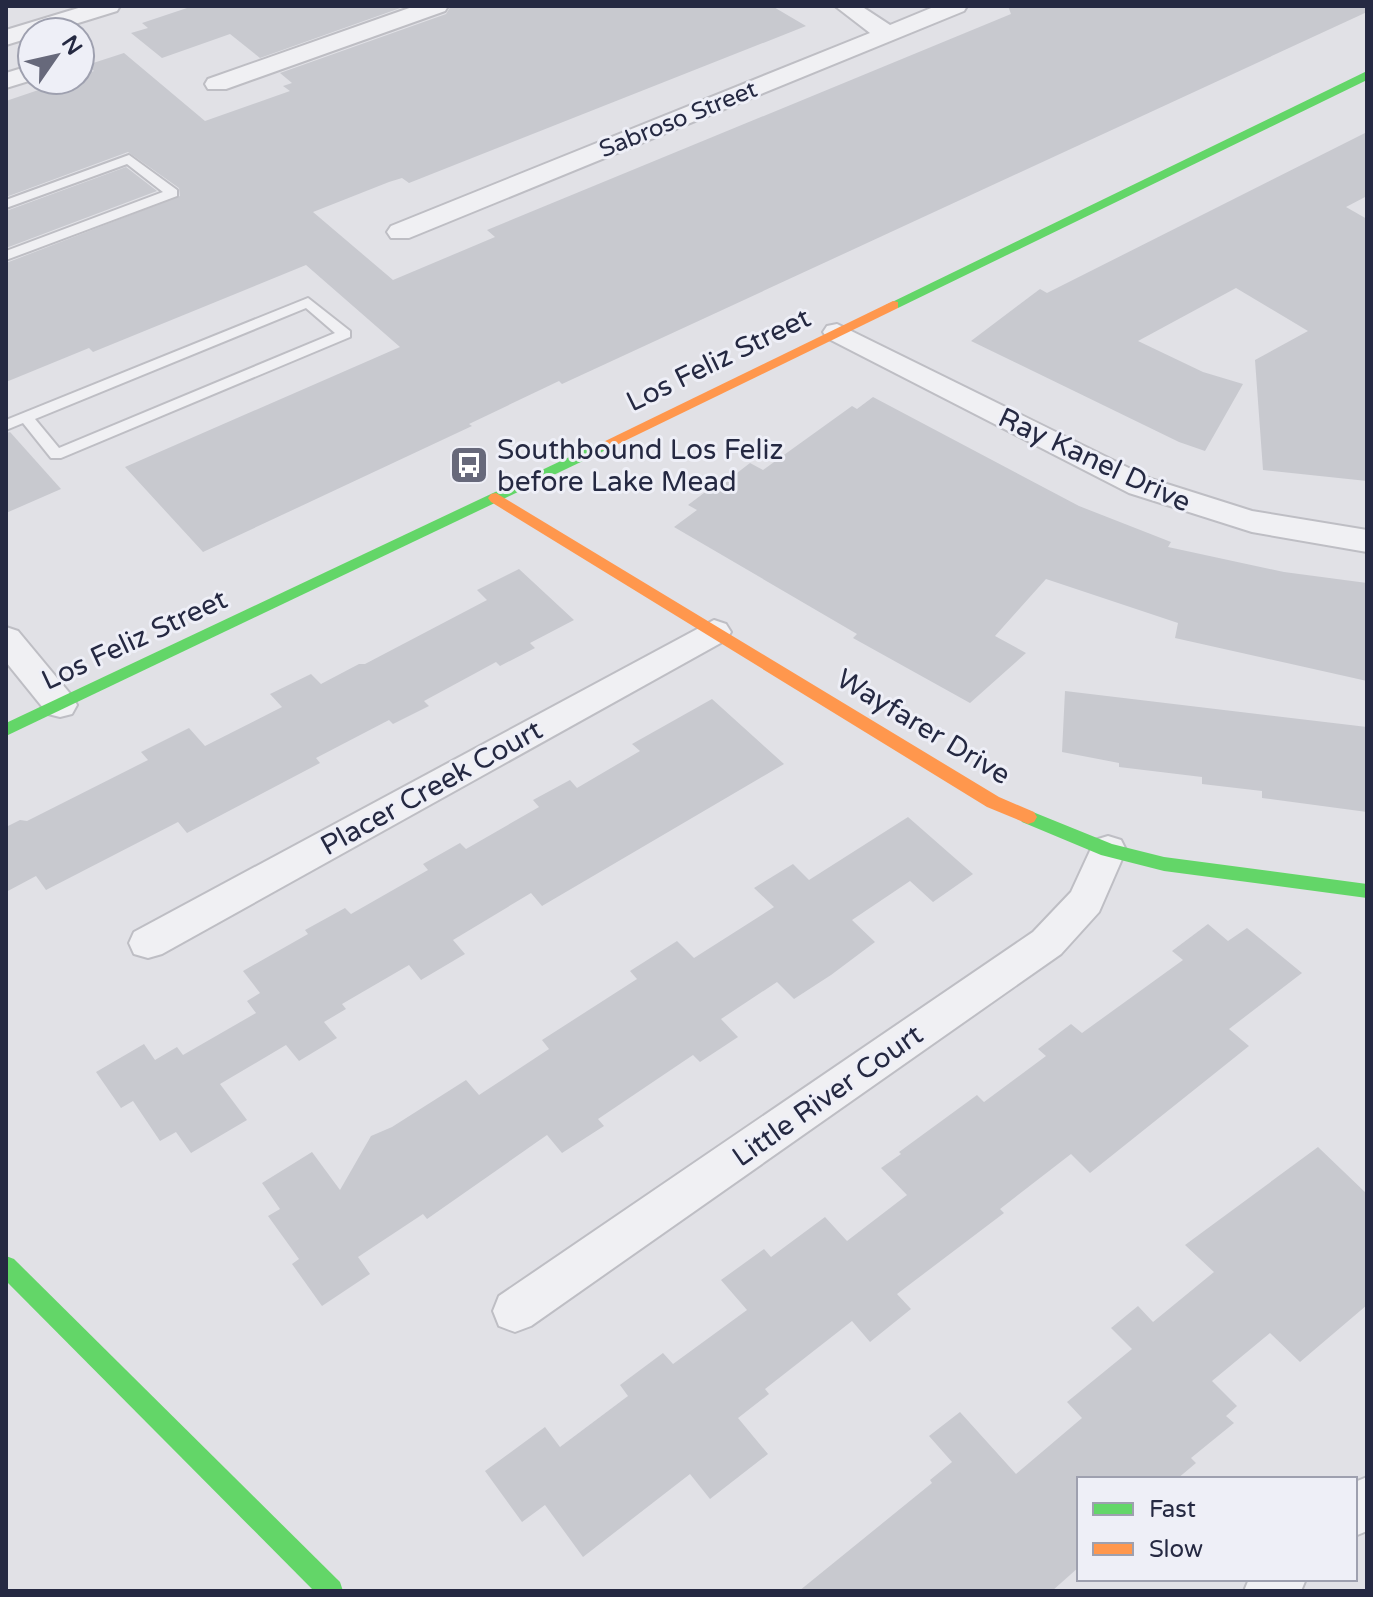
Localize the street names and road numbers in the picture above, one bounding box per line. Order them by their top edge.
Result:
street label: Sabroso Street [595,75,761,164]
street label: Los Feliz Street [621,300,816,419]
street label: Ray Kanel Drive [993,400,1196,519]
street label: Los Feliz Street [36,582,233,698]
street label: Wayfarer Drive [830,662,1017,792]
street label: Placer Creek Court [315,713,549,863]
street label: Little River Court [726,1017,930,1174]

